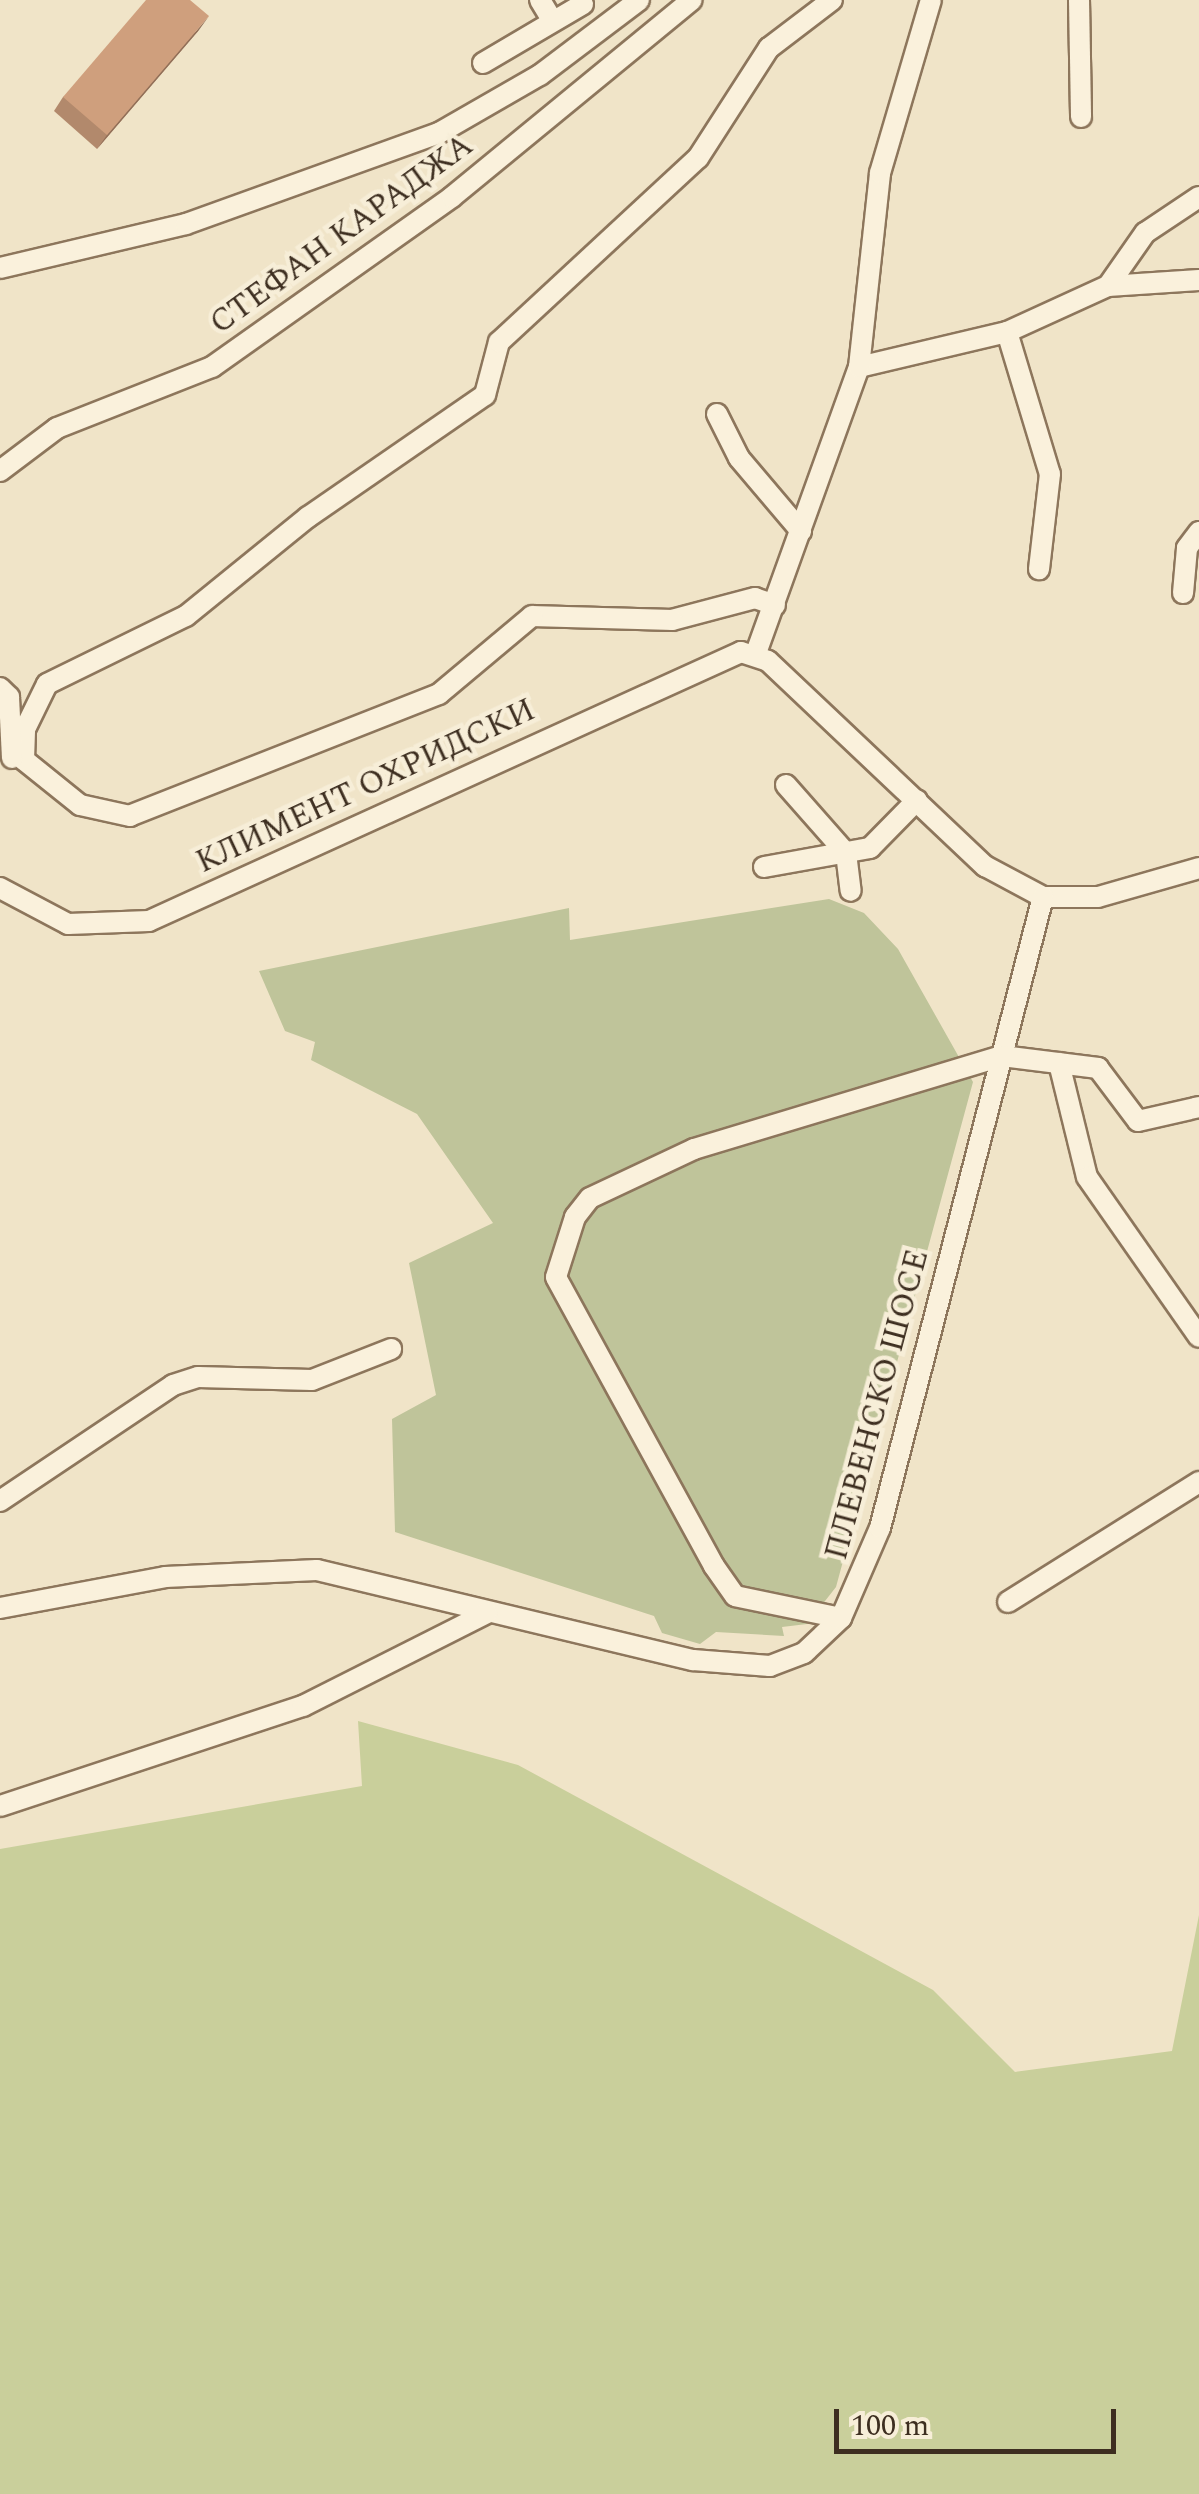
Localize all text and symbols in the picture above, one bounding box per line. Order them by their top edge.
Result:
street label: СТЕФАН КАРАДЖА [203,127,481,343]
street label: КЛИМЕНТ ОХРИДСКИ [190,692,542,882]
street label: ПЛЕВЕНСКО ШОСЕ [818,1246,938,1564]
scale bar [839,2389,1122,2451]
text: 100 m [851,2403,929,2449]

